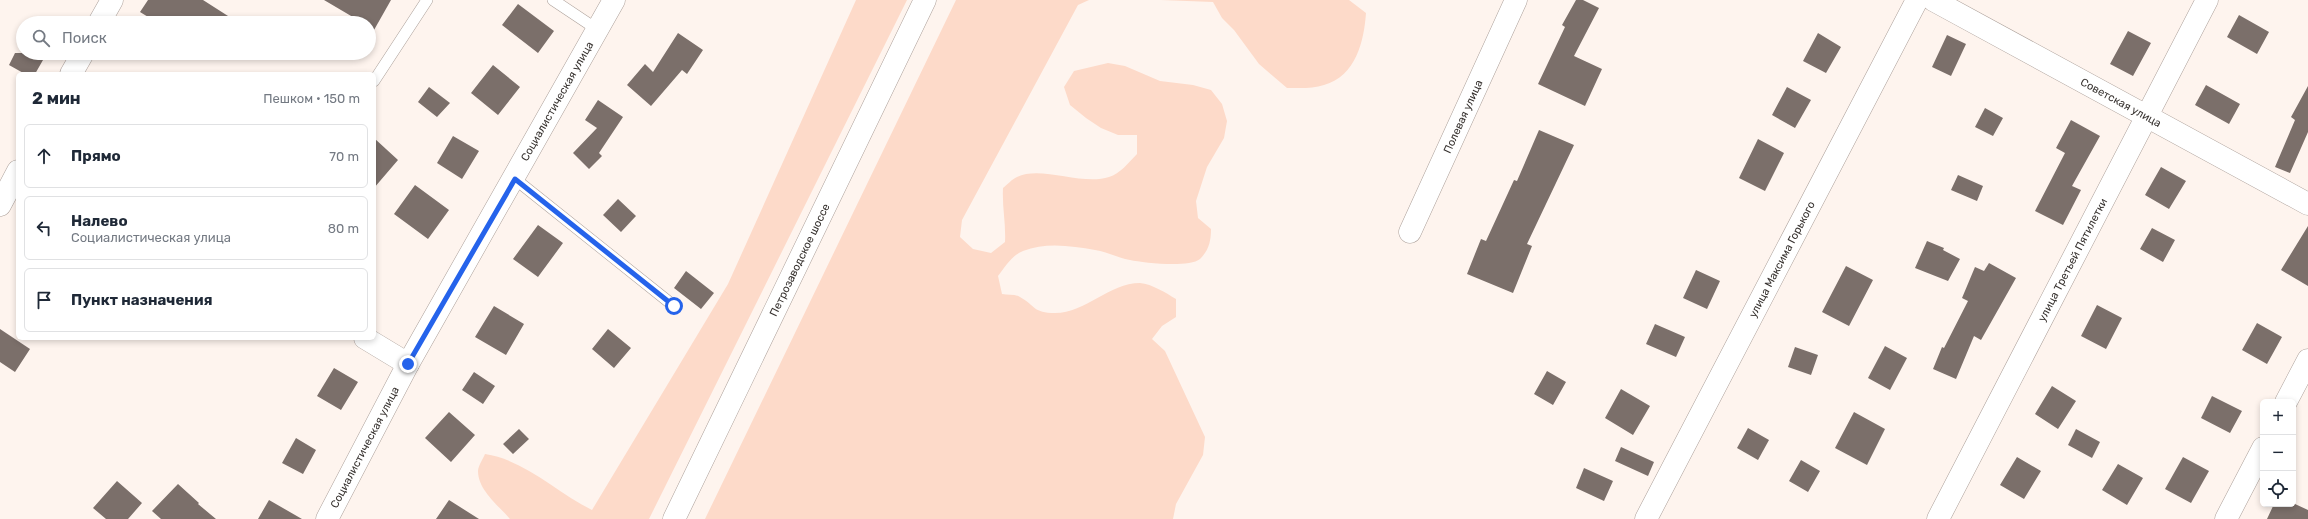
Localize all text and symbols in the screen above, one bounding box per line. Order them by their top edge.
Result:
search box [16,16,376,60]
icon: search [30,27,52,49]
text: Поиск [62,29,107,47]
street label: Социалистическая улица [518,39,596,163]
street label: Советская улица [2078,75,2163,130]
street label: Полевая улица [1441,78,1486,155]
text: 2 мин [32,88,81,108]
text: Пешком · 150 m [263,91,360,106]
icon: ahead [33,145,55,167]
text: Прямо [71,147,121,165]
text: 70 m [329,149,359,164]
street label: улица Третьей Пятилетки [2035,196,2110,324]
street label: улица Максима Горького [1746,199,1818,320]
street label: Петрозаводское шоссе [767,201,833,318]
text: Налево [71,212,128,230]
icon: left [33,217,55,239]
text: 80 m [328,221,359,236]
text: Социалистическая улица [71,230,231,245]
icon: arrive [33,289,55,311]
text: Пункт назначения [71,291,213,309]
route start [665,297,683,315]
route end [399,355,417,373]
street label: Социалистическая улица [328,384,402,510]
map controls [2260,399,2296,507]
button: + [2260,399,2296,435]
button: − [2260,435,2296,471]
button: locate [2260,471,2296,507]

